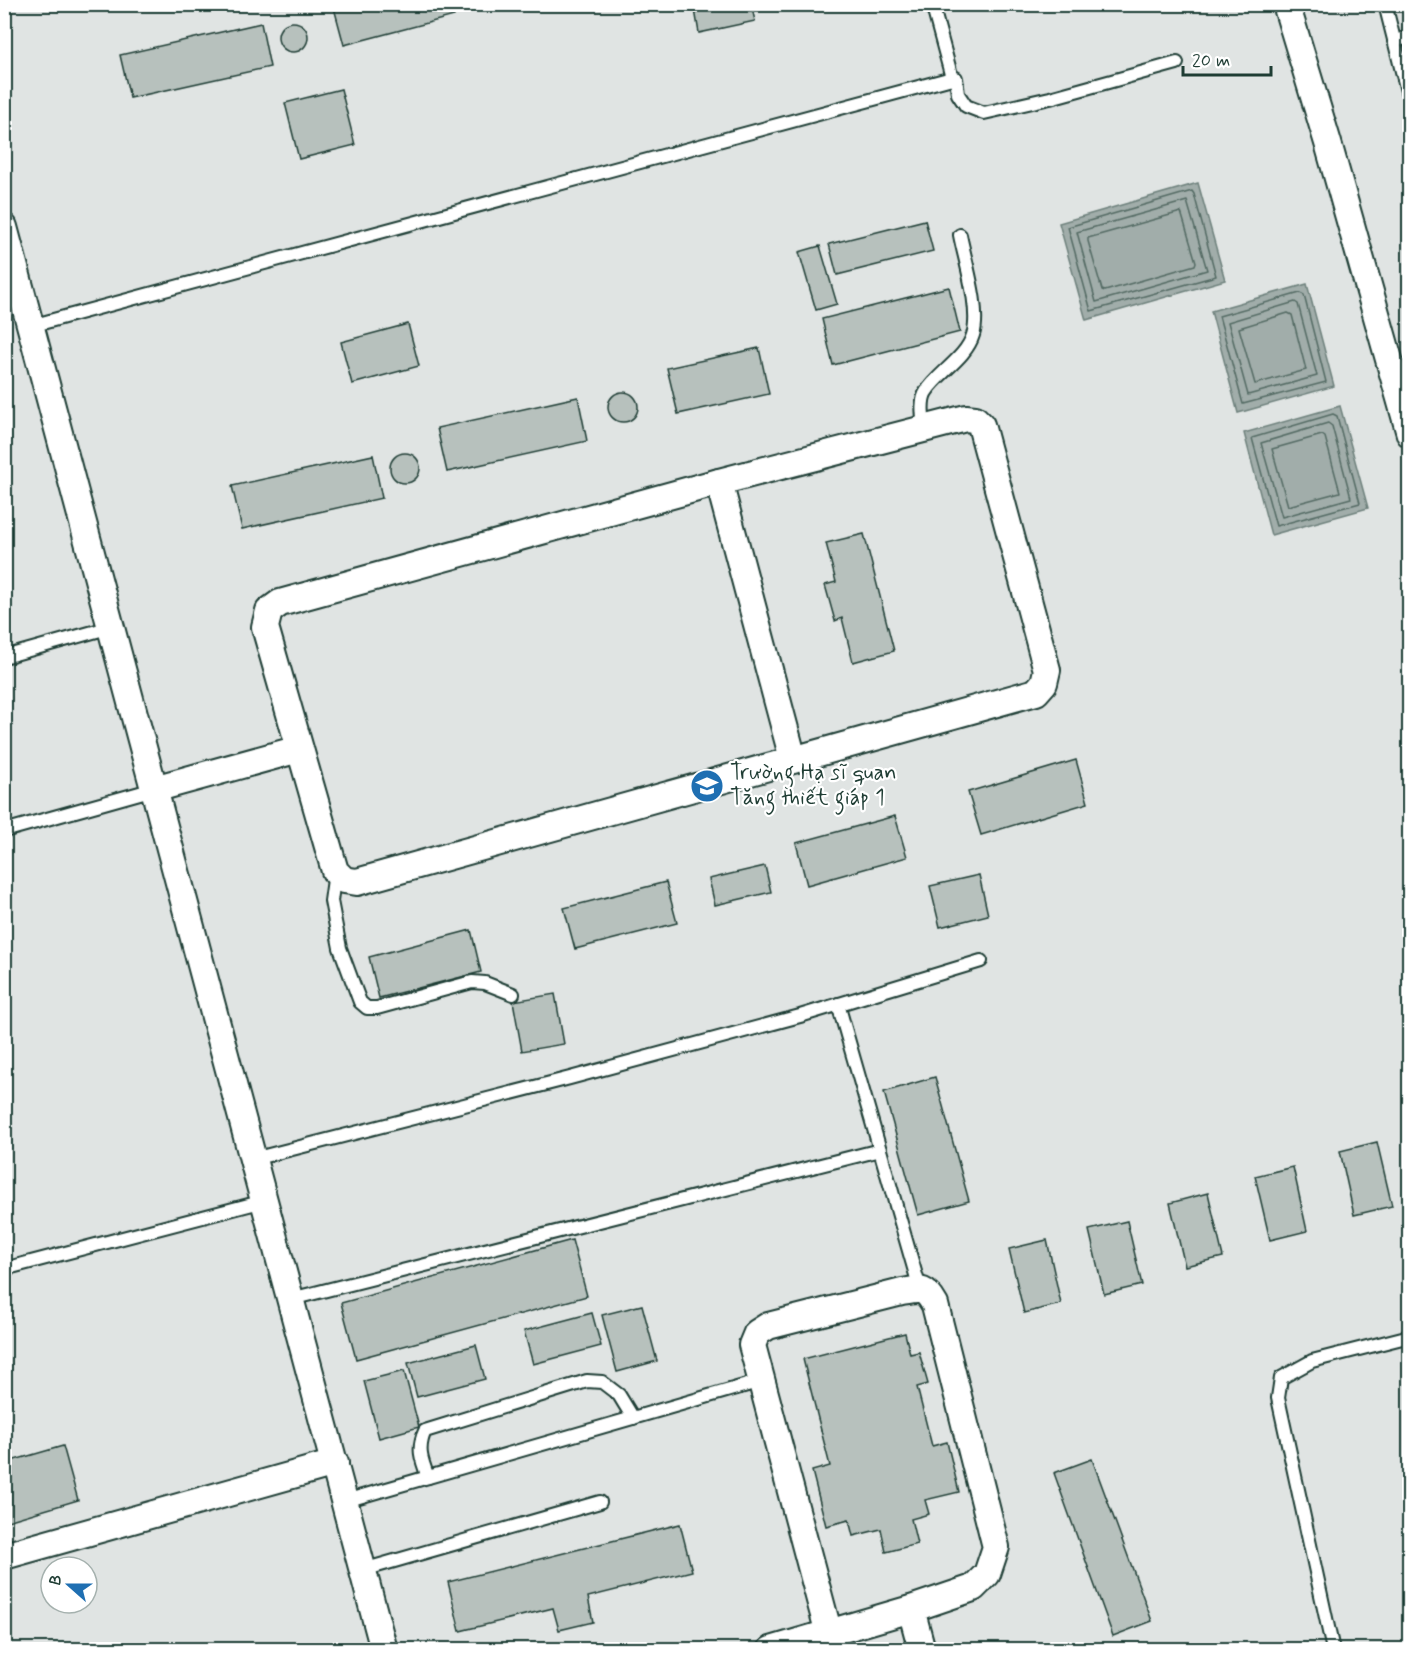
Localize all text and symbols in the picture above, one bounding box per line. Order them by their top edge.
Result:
scale bar [1183,39,1272,77]
text: 20 m [1192,49,1230,73]
place label: Trường Hạ sĩ quan Tăng thiết giáp 1 [730,759,897,815]
school or university icon: Trường Hạ sĩ quan Tăng thiết giáp 1 [689,768,725,804]
north arrow [39,1555,99,1615]
text: B [45,1572,68,1589]

